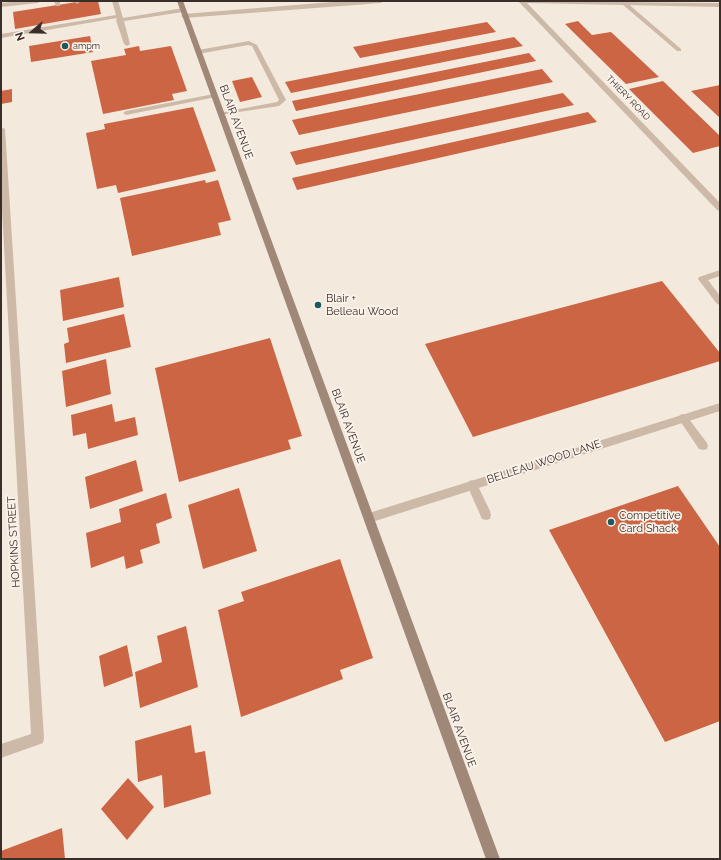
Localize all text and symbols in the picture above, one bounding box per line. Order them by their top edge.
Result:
north arrow [12,12,52,52]
text: N [13,30,28,42]
marker: ampm [60,41,70,51]
place label: ampm [73,41,100,51]
street label: THIERY ROAD [604,73,652,123]
street label: BLAIR AVENUE [216,83,256,161]
place label: Blair + Belleau Wood [326,292,398,318]
marker: Blair + Belleau Wood [313,300,323,310]
street label: BLAIR AVENUE [328,387,368,465]
street label: BELLEAU WOOD LANE [485,437,603,487]
street label: HOPKINS STREET [5,496,23,588]
place label: Competitive Card Shack [619,509,681,535]
marker: Competitive Card Shack [606,517,616,527]
street label: BLAIR AVENUE [439,691,479,769]

